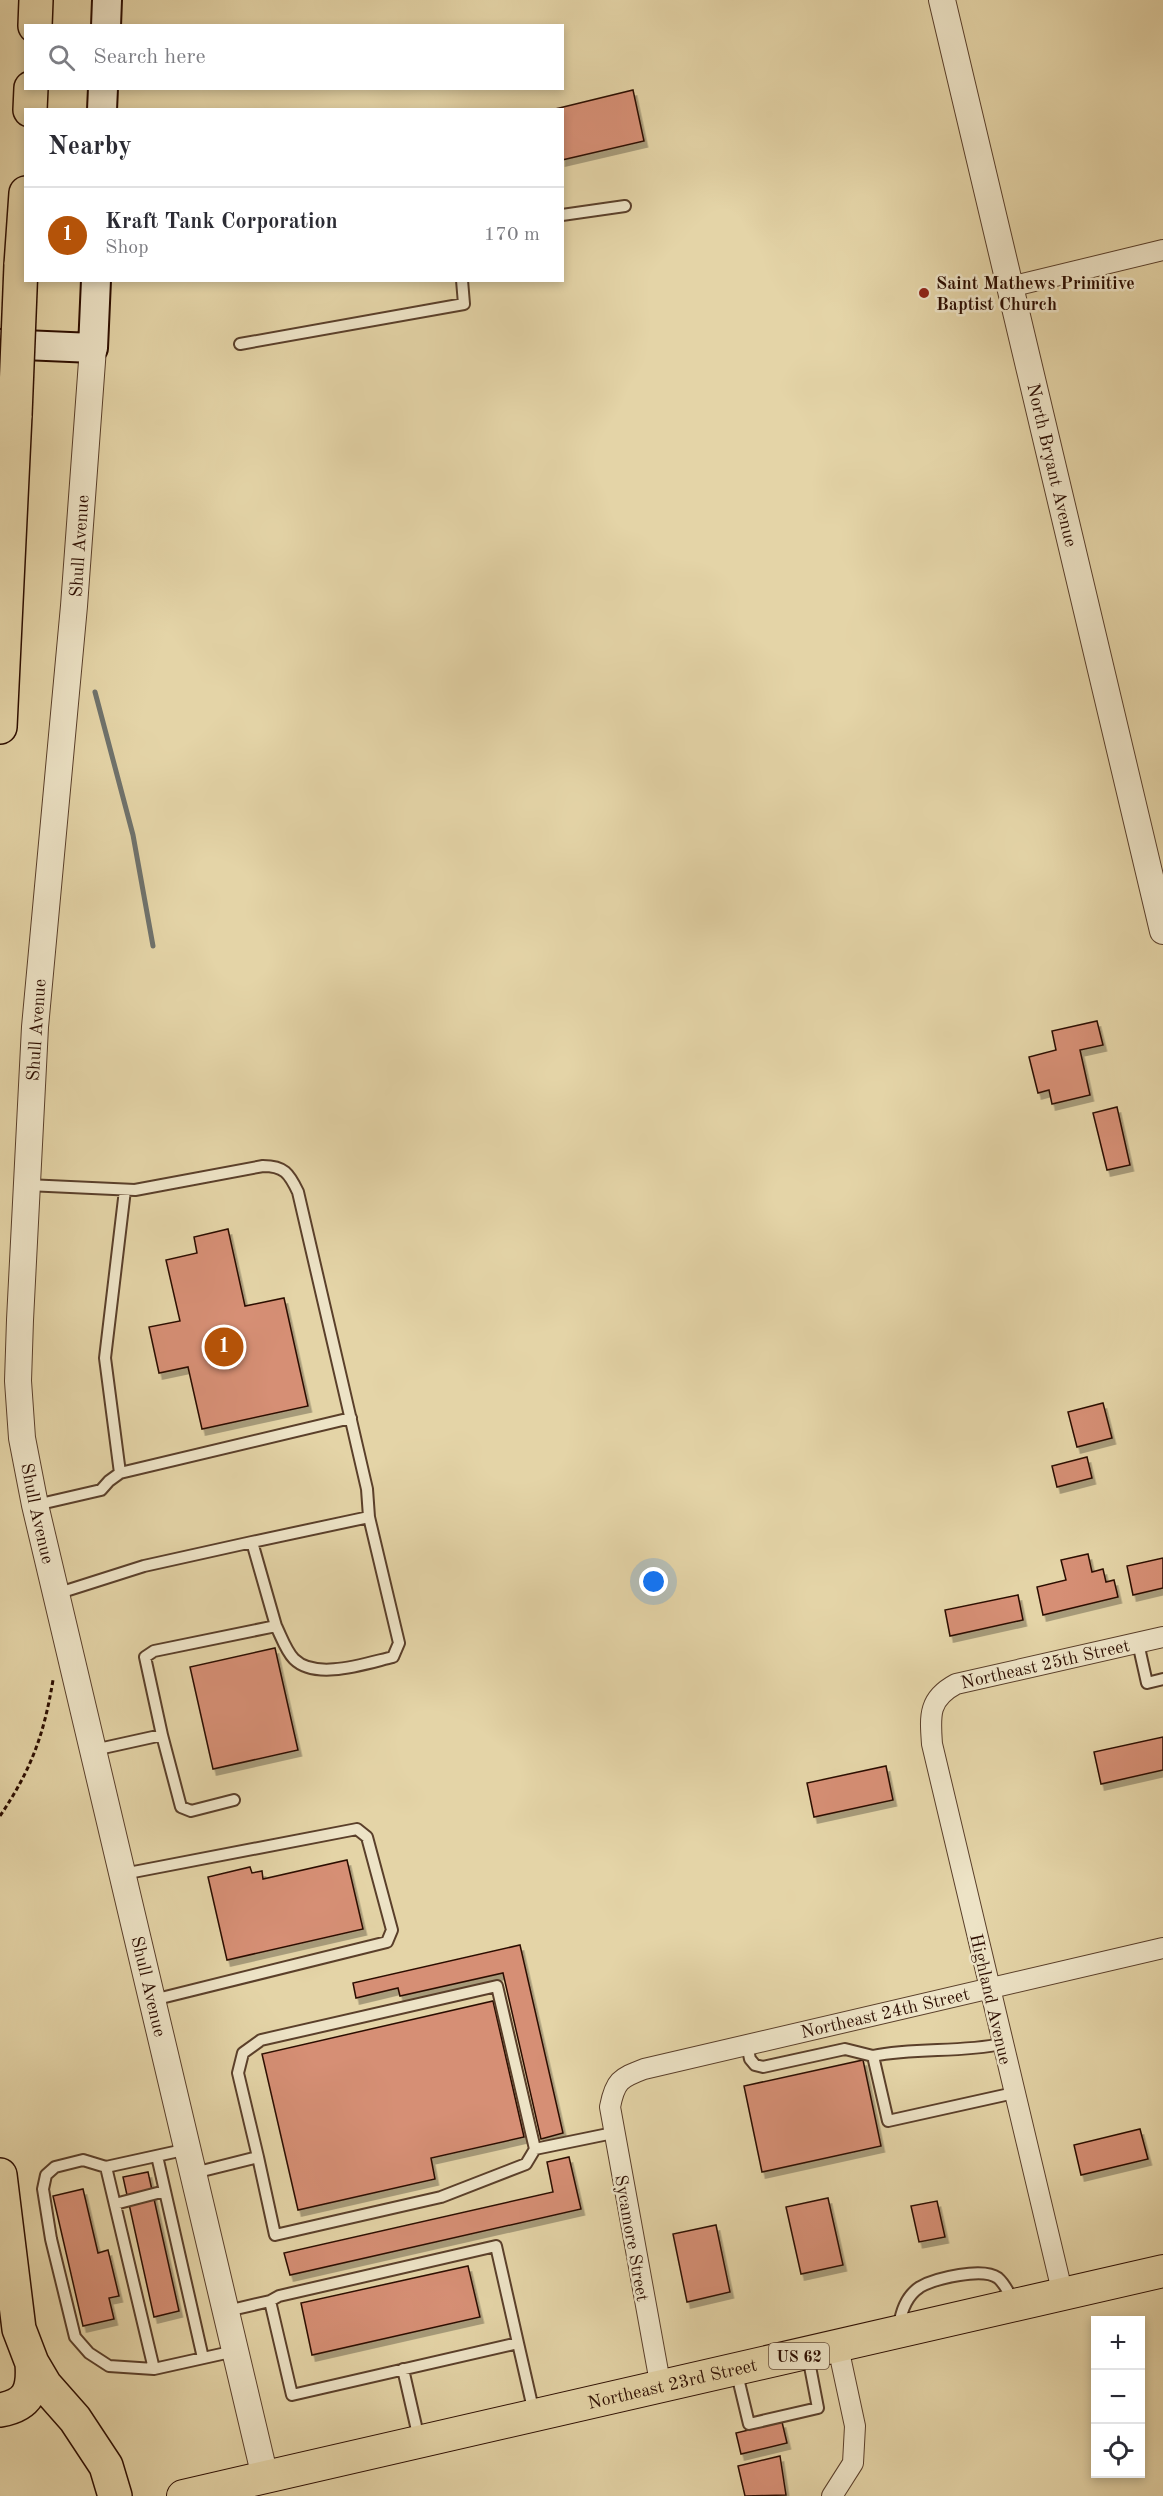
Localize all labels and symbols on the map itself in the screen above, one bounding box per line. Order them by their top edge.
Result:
place label: Saint Mathews Primitive Baptist Church [936,275,1135,314]
marker: Saint Mathews Primitive Baptist Church [917,286,931,300]
street label: North Bryant Avenue [1023,382,1080,549]
street label: Shull Avenue [67,494,93,598]
street label: Shull Avenue [24,978,50,1082]
pin: 1 [204,1324,244,1370]
street label: Shull Avenue [17,1462,57,1566]
your location [639,1567,668,1596]
street label: Northeast 25th Street [959,1637,1131,1693]
street label: Highland Avenue [966,1932,1014,2066]
street label: Shull Avenue [127,1935,169,2039]
street label: Northeast 24th Street [799,1985,971,2042]
street label: Sycamore Street [611,2173,651,2303]
road number: US 62 [769,2343,829,2369]
street label: Northeast 23rd Street [586,2356,759,2413]

